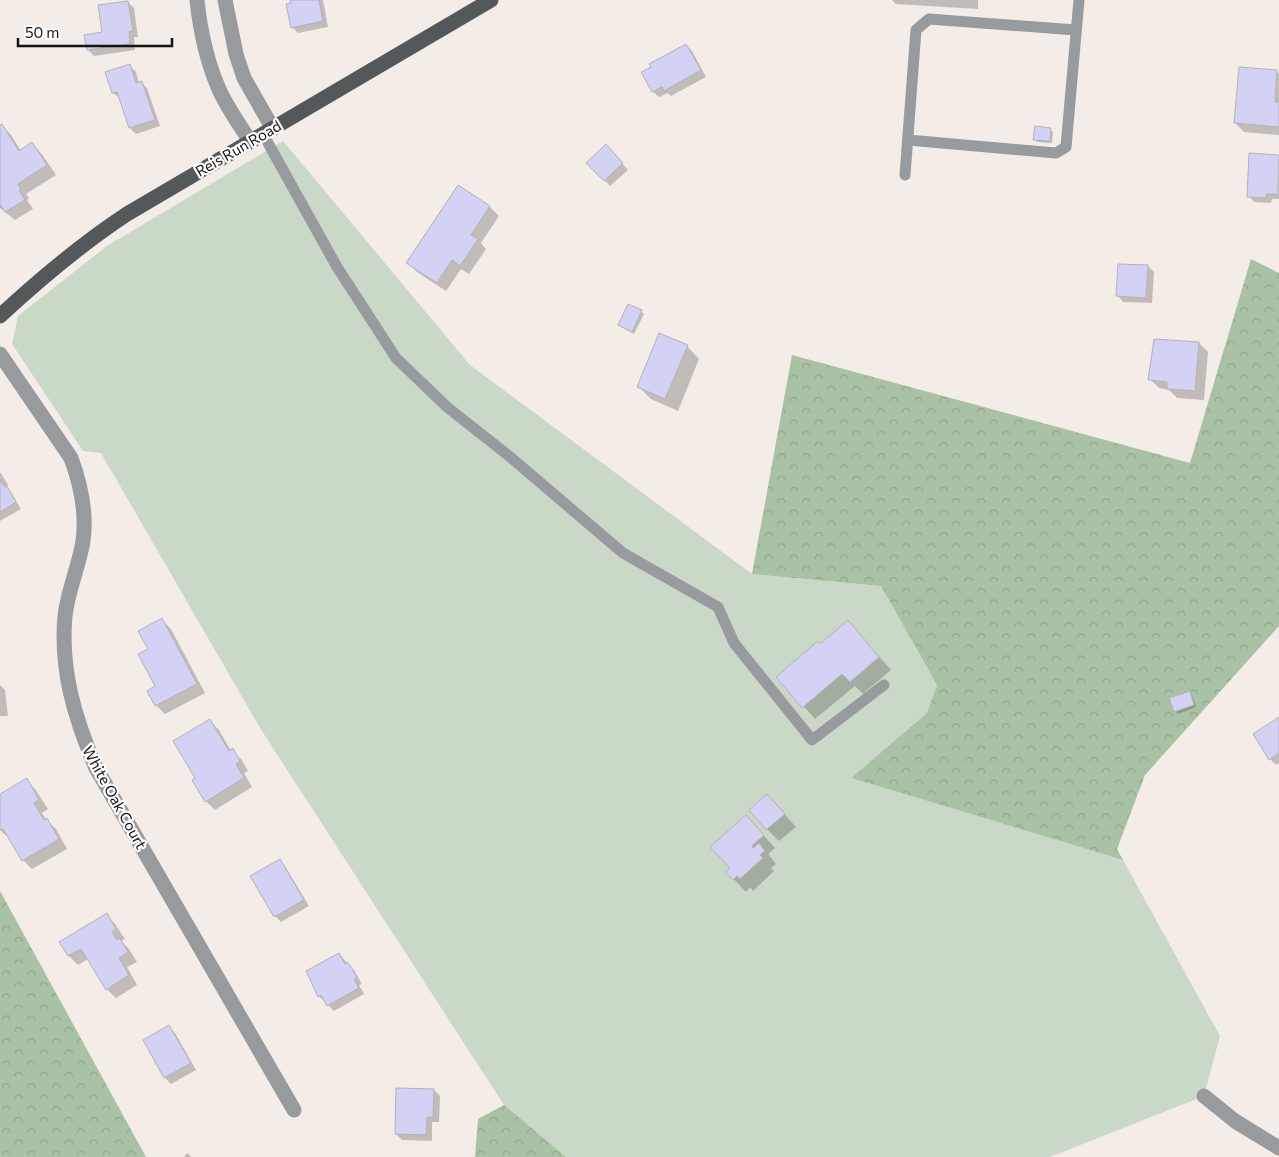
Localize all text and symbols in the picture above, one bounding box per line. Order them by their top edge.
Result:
scale bar [18,15,171,47]
text: 50 m [25,23,59,41]
street label: Reis Run Road [192,116,284,180]
street label: White Oak Court [79,742,151,852]

